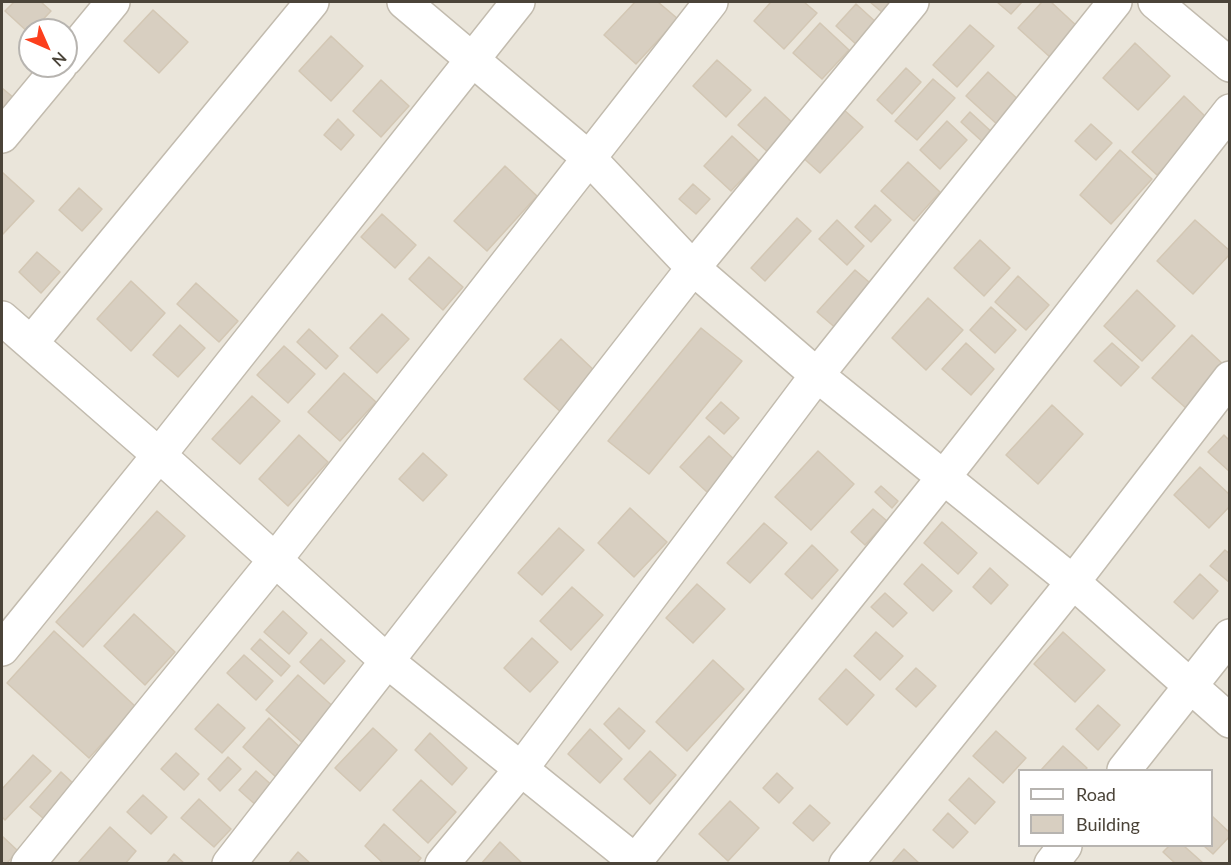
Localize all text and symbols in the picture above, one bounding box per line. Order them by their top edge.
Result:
north arrow [18,18,78,78]
text: N [49,49,71,71]
legend [1018,769,1213,847]
text: Road [1076,783,1116,805]
text: Building [1076,813,1140,835]

